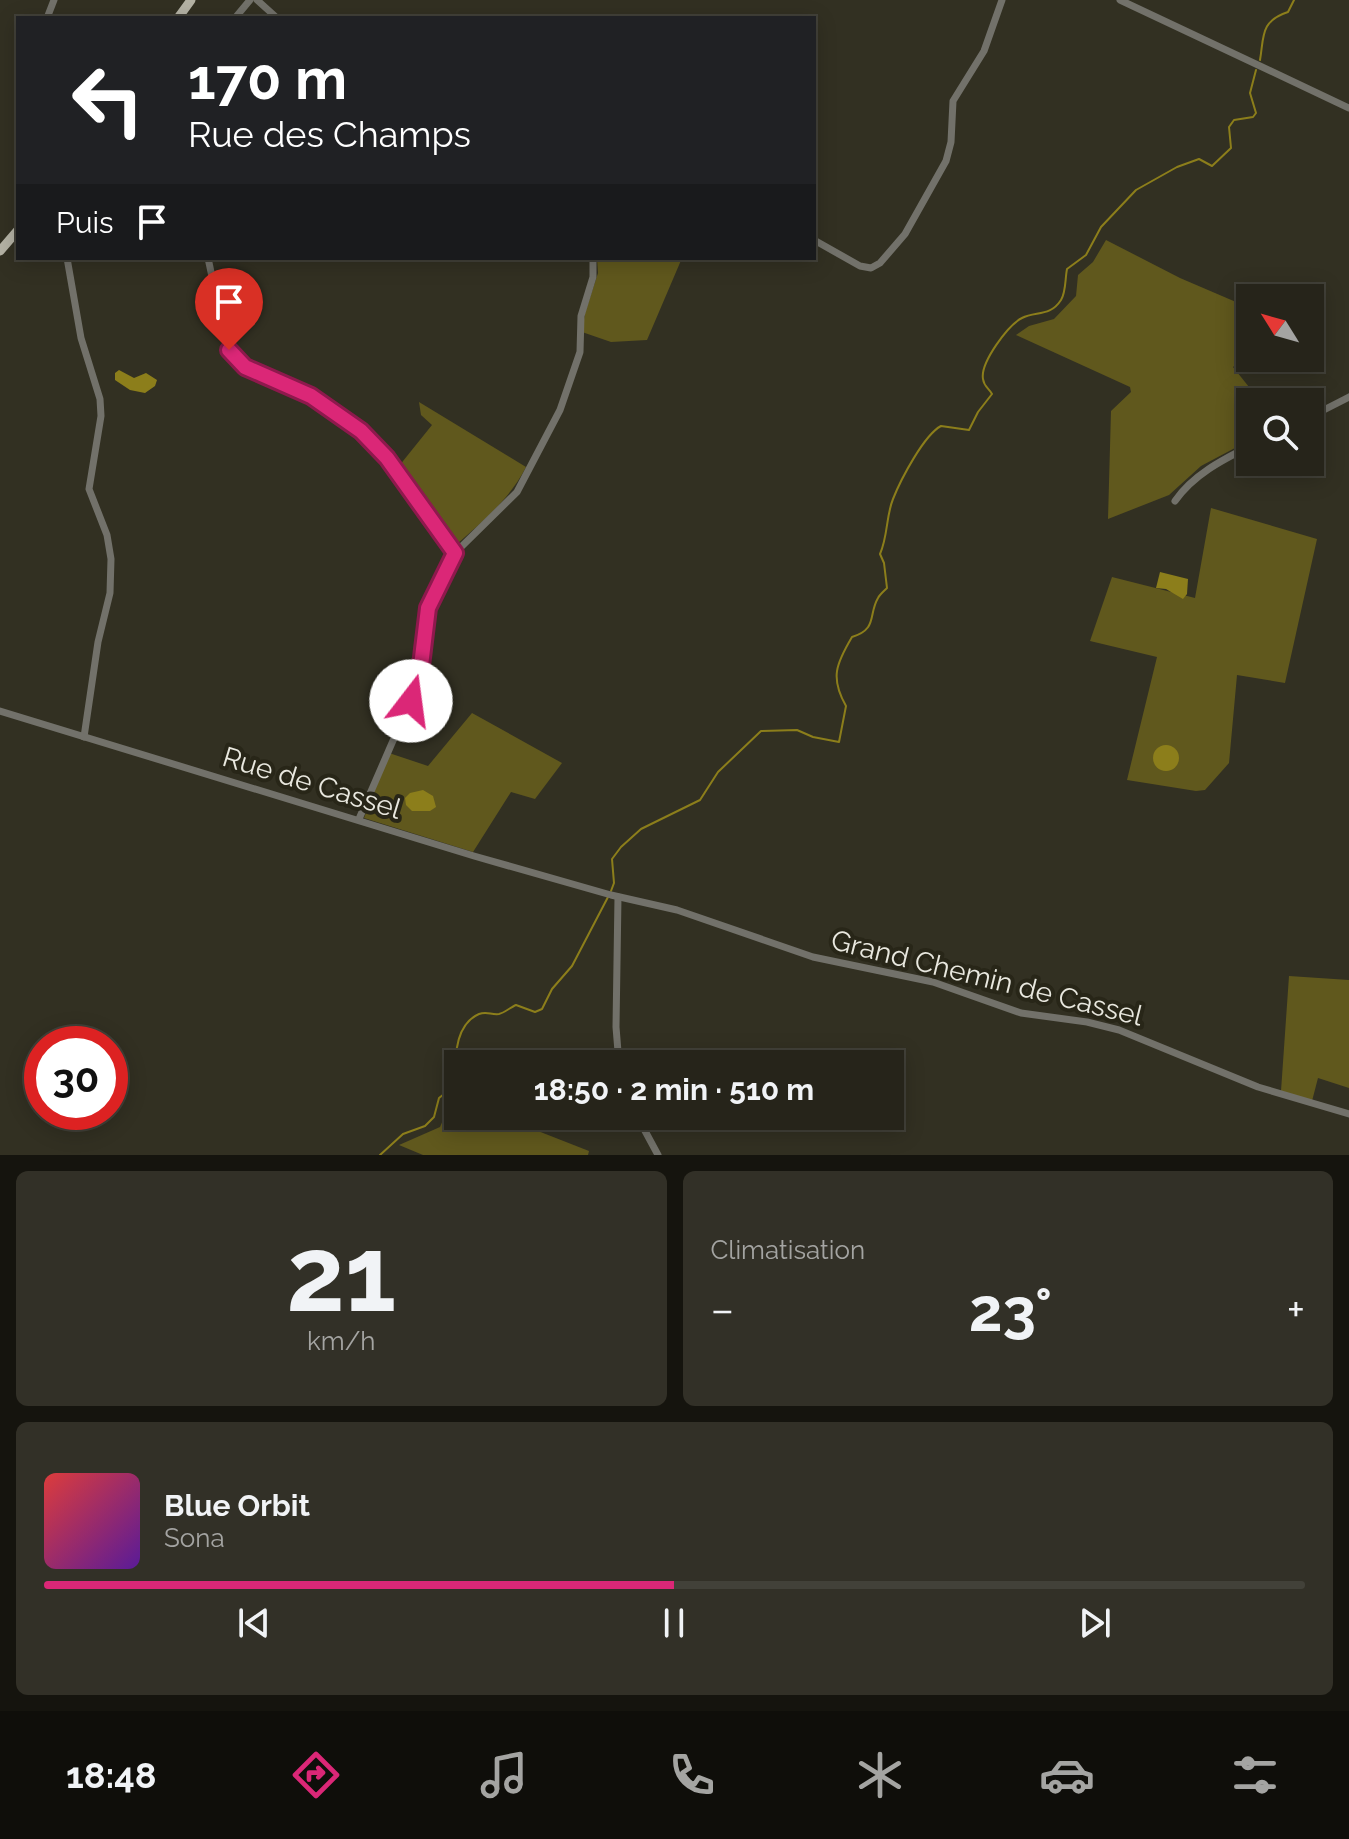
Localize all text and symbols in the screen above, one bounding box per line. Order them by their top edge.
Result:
text: 170 m [188,46,347,112]
icon: left [56,48,160,152]
text: Rue des Champs [188,113,471,155]
icon: arrive [130,200,174,244]
text: Puis [56,205,114,240]
pin [195,268,263,350]
icon: arrive [207,280,251,324]
north arrow [1236,284,1324,372]
map controls [1236,284,1324,476]
button: search [1236,388,1324,476]
position arrow [369,659,453,743]
street label: Rue de Cassel [219,740,406,826]
street label: Grand Chemin de Cassel [828,923,1147,1033]
speed limit sign: 30 [24,1026,128,1130]
text: 18:50 · 2 min · 510 m [534,1072,814,1107]
text: 21 [286,1213,396,1335]
text: Climatisation [711,1235,865,1265]
text: 23° [969,1275,1052,1345]
text: − [711,1284,734,1335]
text: + [1287,1284,1305,1335]
text: km/h [307,1326,376,1356]
text: Blue Orbit [164,1488,310,1523]
text: Sona [164,1523,225,1553]
icon: previous [232,1601,276,1645]
icon: pause [652,1601,696,1645]
icon: next [1073,1601,1117,1645]
icon: directions [288,1747,344,1803]
icon: music [476,1747,532,1803]
icon: phone [664,1747,720,1803]
icon: climate [852,1747,908,1803]
icon: car [1039,1747,1095,1803]
icon: filters [1227,1747,1283,1803]
text: 18:48 [66,1754,157,1796]

